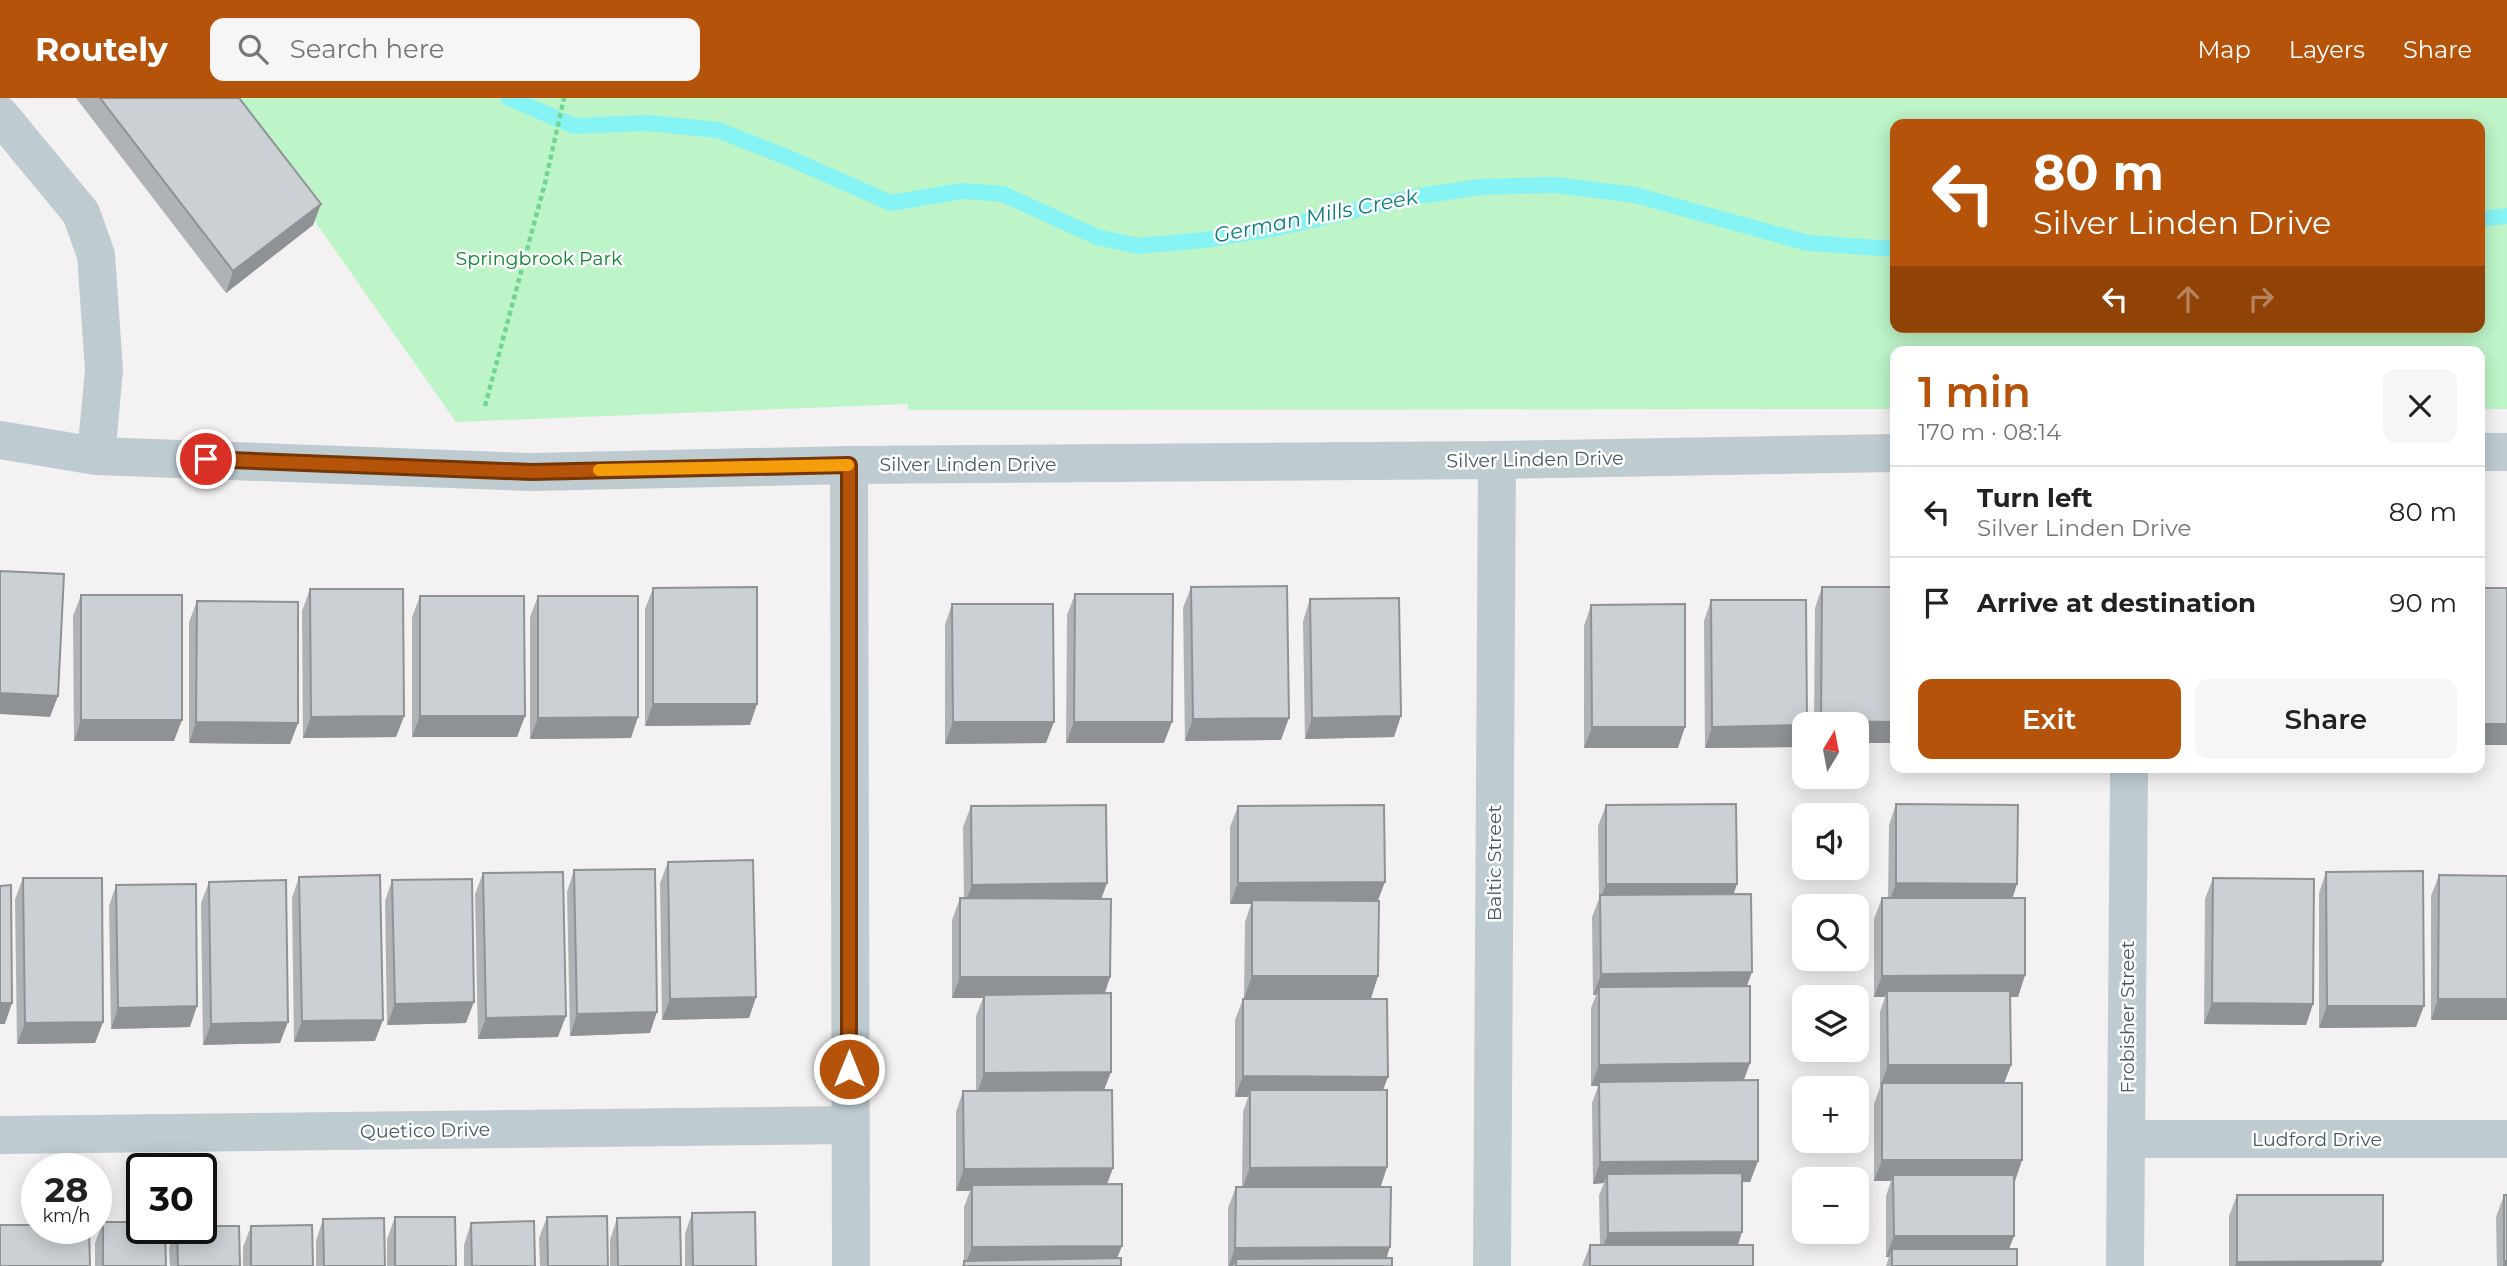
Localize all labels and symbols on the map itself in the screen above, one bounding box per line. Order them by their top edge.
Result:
water label: German Mills Creek [1212,183,1421,248]
park label: Springbrook Park [456,247,623,270]
pin [176,429,236,489]
street label: Silver Linden Drive [1446,446,1624,473]
street label: Silver Linden Drive [879,453,1057,476]
north arrow [1792,712,1869,789]
street label: Baltic Street [1483,805,1506,921]
street label: Frobisher Street [2116,940,2139,1093]
position arrow [812,1032,886,1106]
street label: Quetico Drive [360,1118,490,1143]
street label: Ludford Drive [2252,1128,2382,1151]
speed limit sign: 30 [126,1153,217,1244]

